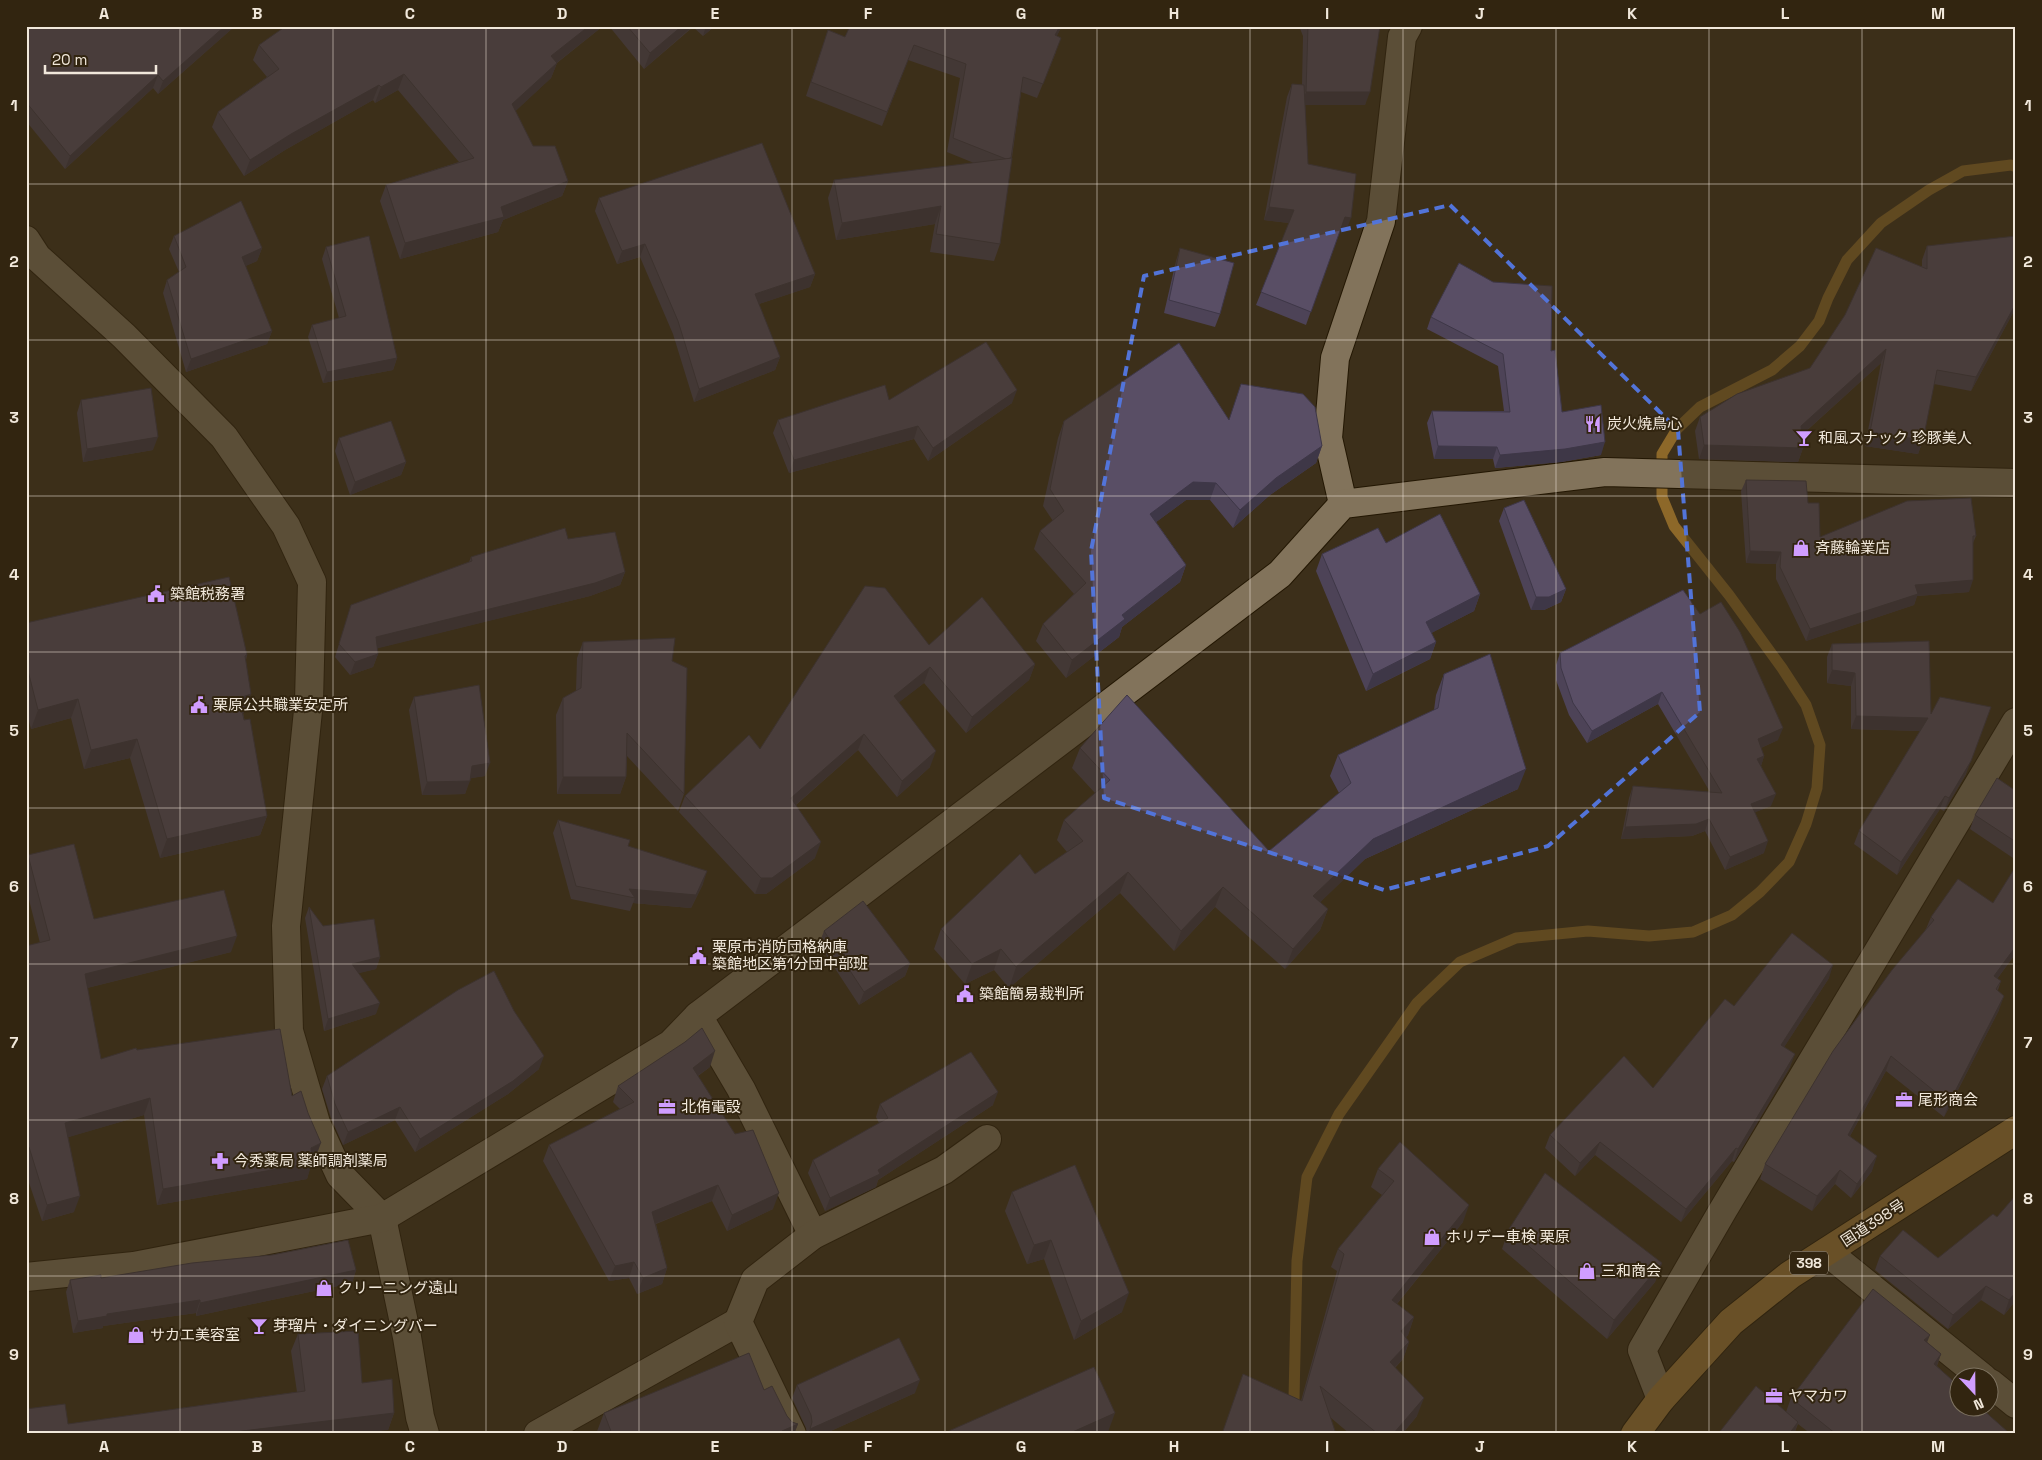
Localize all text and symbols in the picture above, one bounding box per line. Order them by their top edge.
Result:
text: A [99,3,109,24]
text: B [252,3,262,24]
text: C [405,3,415,24]
text: D [557,3,567,24]
text: E [711,3,720,24]
text: F [864,3,873,24]
text: G [1016,3,1026,24]
text: H [1169,3,1179,24]
text: I [1325,3,1329,24]
text: J [1475,3,1485,24]
text: K [1627,3,1637,24]
text: L [1781,3,1790,24]
text: M [1931,3,1945,24]
scale bar [45,42,156,74]
text: 20 m [52,50,87,69]
text: 1 [10,95,18,116]
text: 1 [2024,95,2032,116]
text: 2 [9,251,19,272]
text: 2 [2023,251,2033,272]
text: 3 [9,407,19,428]
text: 3 [2023,407,2033,428]
restaurant icon: 炭火焼鳥心 [1583,414,1603,434]
place label: 炭火焼鳥心 [1607,414,1682,433]
bar icon: 和風スナック 珍豚美人 [1794,428,1814,448]
place label: 和風スナック 珍豚美人 [1818,428,1972,447]
shop icon: 斉藤輪業店 [1791,538,1811,558]
place label: 斉藤輪業店 [1815,538,1890,557]
text: 4 [9,564,19,585]
text: 4 [2023,564,2033,585]
public building icon: 築館税務署 [146,584,166,604]
place label: 築館税務署 [170,584,245,603]
public building icon: 栗原公共職業安定所 [189,695,209,715]
place label: 栗原公共職業安定所 [213,695,348,714]
text: 5 [9,720,19,741]
text: 5 [2023,720,2033,741]
text: 6 [9,876,19,897]
text: 6 [2023,876,2033,897]
place label: 栗原市消防団格納庫 築館地区第1分団中部班 [712,937,868,973]
public building icon: 栗原市消防団格納庫 築館地区第1分団中部班 [688,946,708,966]
public building icon: 築館簡易裁判所 [955,984,975,1004]
place label: 築館簡易裁判所 [979,984,1084,1003]
text: 7 [10,1032,19,1053]
text: 7 [2024,1032,2033,1053]
office icon: 尾形商会 [1894,1090,1914,1110]
place label: 尾形商会 [1918,1090,1978,1109]
office icon: 北侑電設 [657,1097,677,1117]
place label: 北侑電設 [681,1097,741,1116]
pharmacy icon: 今秀薬局 薬師調剤薬局 [210,1151,230,1171]
place label: 今秀薬局 薬師調剤薬局 [234,1151,388,1170]
text: 8 [9,1188,19,1209]
text: 8 [2023,1188,2033,1209]
street label: 国道398号 [1837,1195,1908,1250]
shop icon: ホリデー車検 栗原 [1422,1227,1442,1247]
place label: ホリデー車検 栗原 [1446,1227,1570,1246]
road number: 398 [1790,1252,1828,1274]
shop icon: 三和商会 [1577,1261,1597,1281]
place label: 三和商会 [1601,1261,1661,1280]
shop icon: クリーニング遠山 [314,1278,334,1298]
place label: クリーニング遠山 [338,1278,458,1297]
bar icon: 芽瑠片・ダイニングバー [249,1316,269,1336]
place label: 芽瑠片・ダイニングバー [273,1316,438,1335]
shop icon: サカエ美容室 [126,1325,146,1345]
place label: サカエ美容室 [150,1325,240,1344]
text: 9 [9,1344,19,1365]
text: 9 [2023,1344,2033,1365]
north arrow [1950,1368,2000,1418]
office icon: ヤマカワ [1764,1386,1784,1406]
place label: ヤマカワ [1788,1386,1848,1405]
text: N [1971,1394,1987,1414]
text: A [99,1436,109,1457]
text: B [252,1436,262,1457]
text: C [405,1436,415,1457]
text: D [557,1436,567,1457]
text: E [711,1436,720,1457]
text: F [864,1436,873,1457]
text: G [1016,1436,1026,1457]
text: H [1169,1436,1179,1457]
text: I [1325,1436,1329,1457]
text: J [1475,1436,1485,1457]
text: K [1627,1436,1637,1457]
text: L [1781,1436,1790,1457]
text: M [1931,1436,1945,1457]

